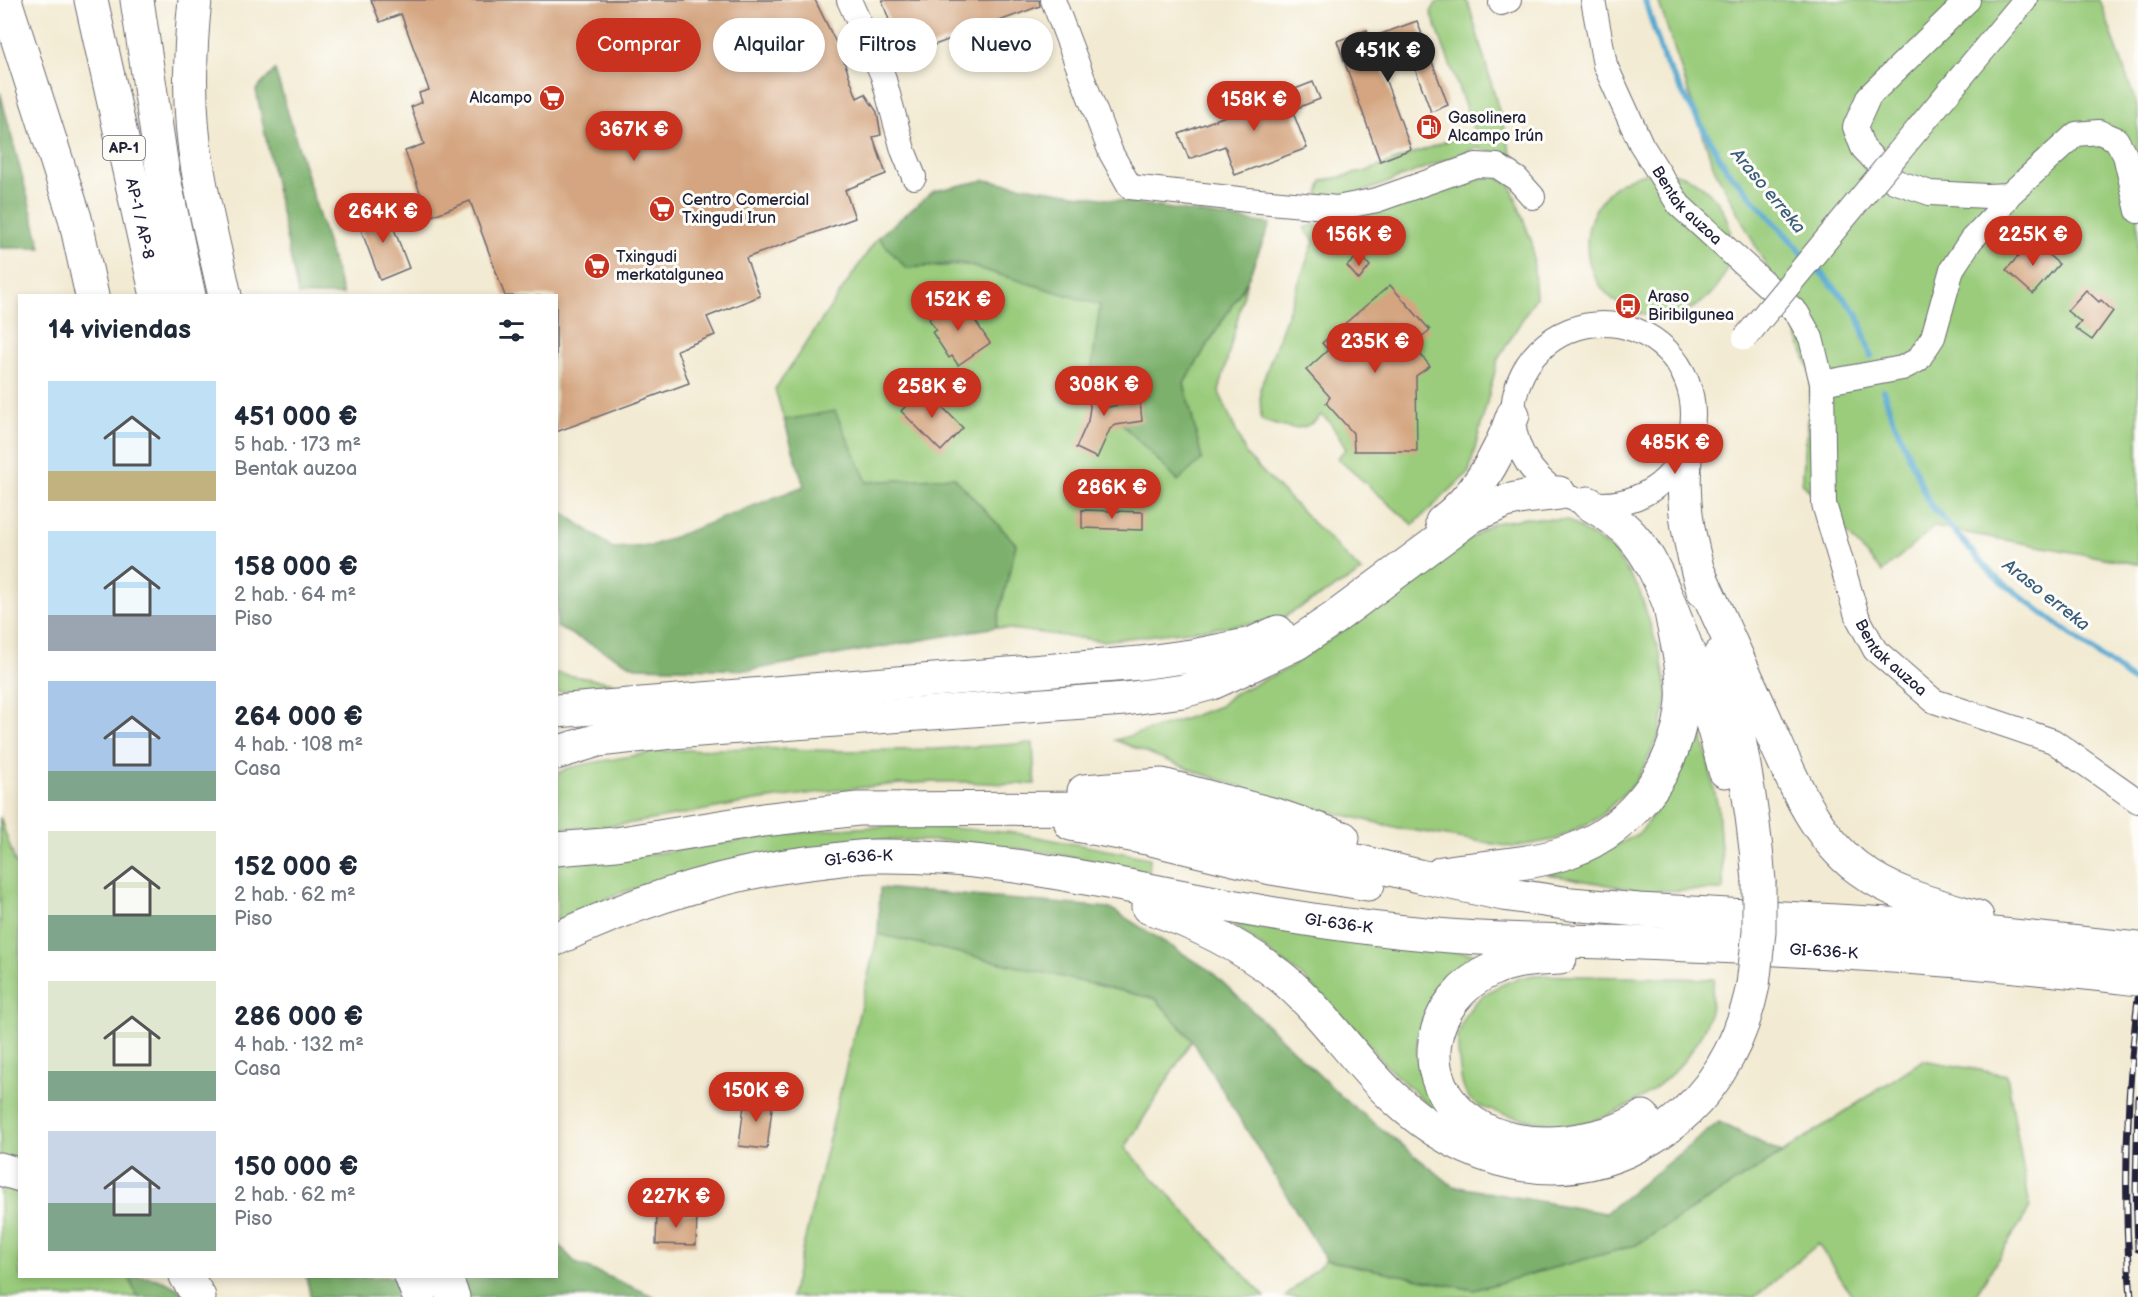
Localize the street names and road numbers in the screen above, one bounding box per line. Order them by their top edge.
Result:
road number: AP-1 [103,136,145,160]
street label: Bentak auzoa [1648,162,1726,249]
street label: AP-1 / AP-8 [122,176,158,261]
street label: Bentak auzoa [1851,616,1931,700]
street label: GI-636-K [823,846,893,871]
street label: GI-636-K [1303,909,1374,938]
street label: GI-636-K [1789,940,1859,963]

